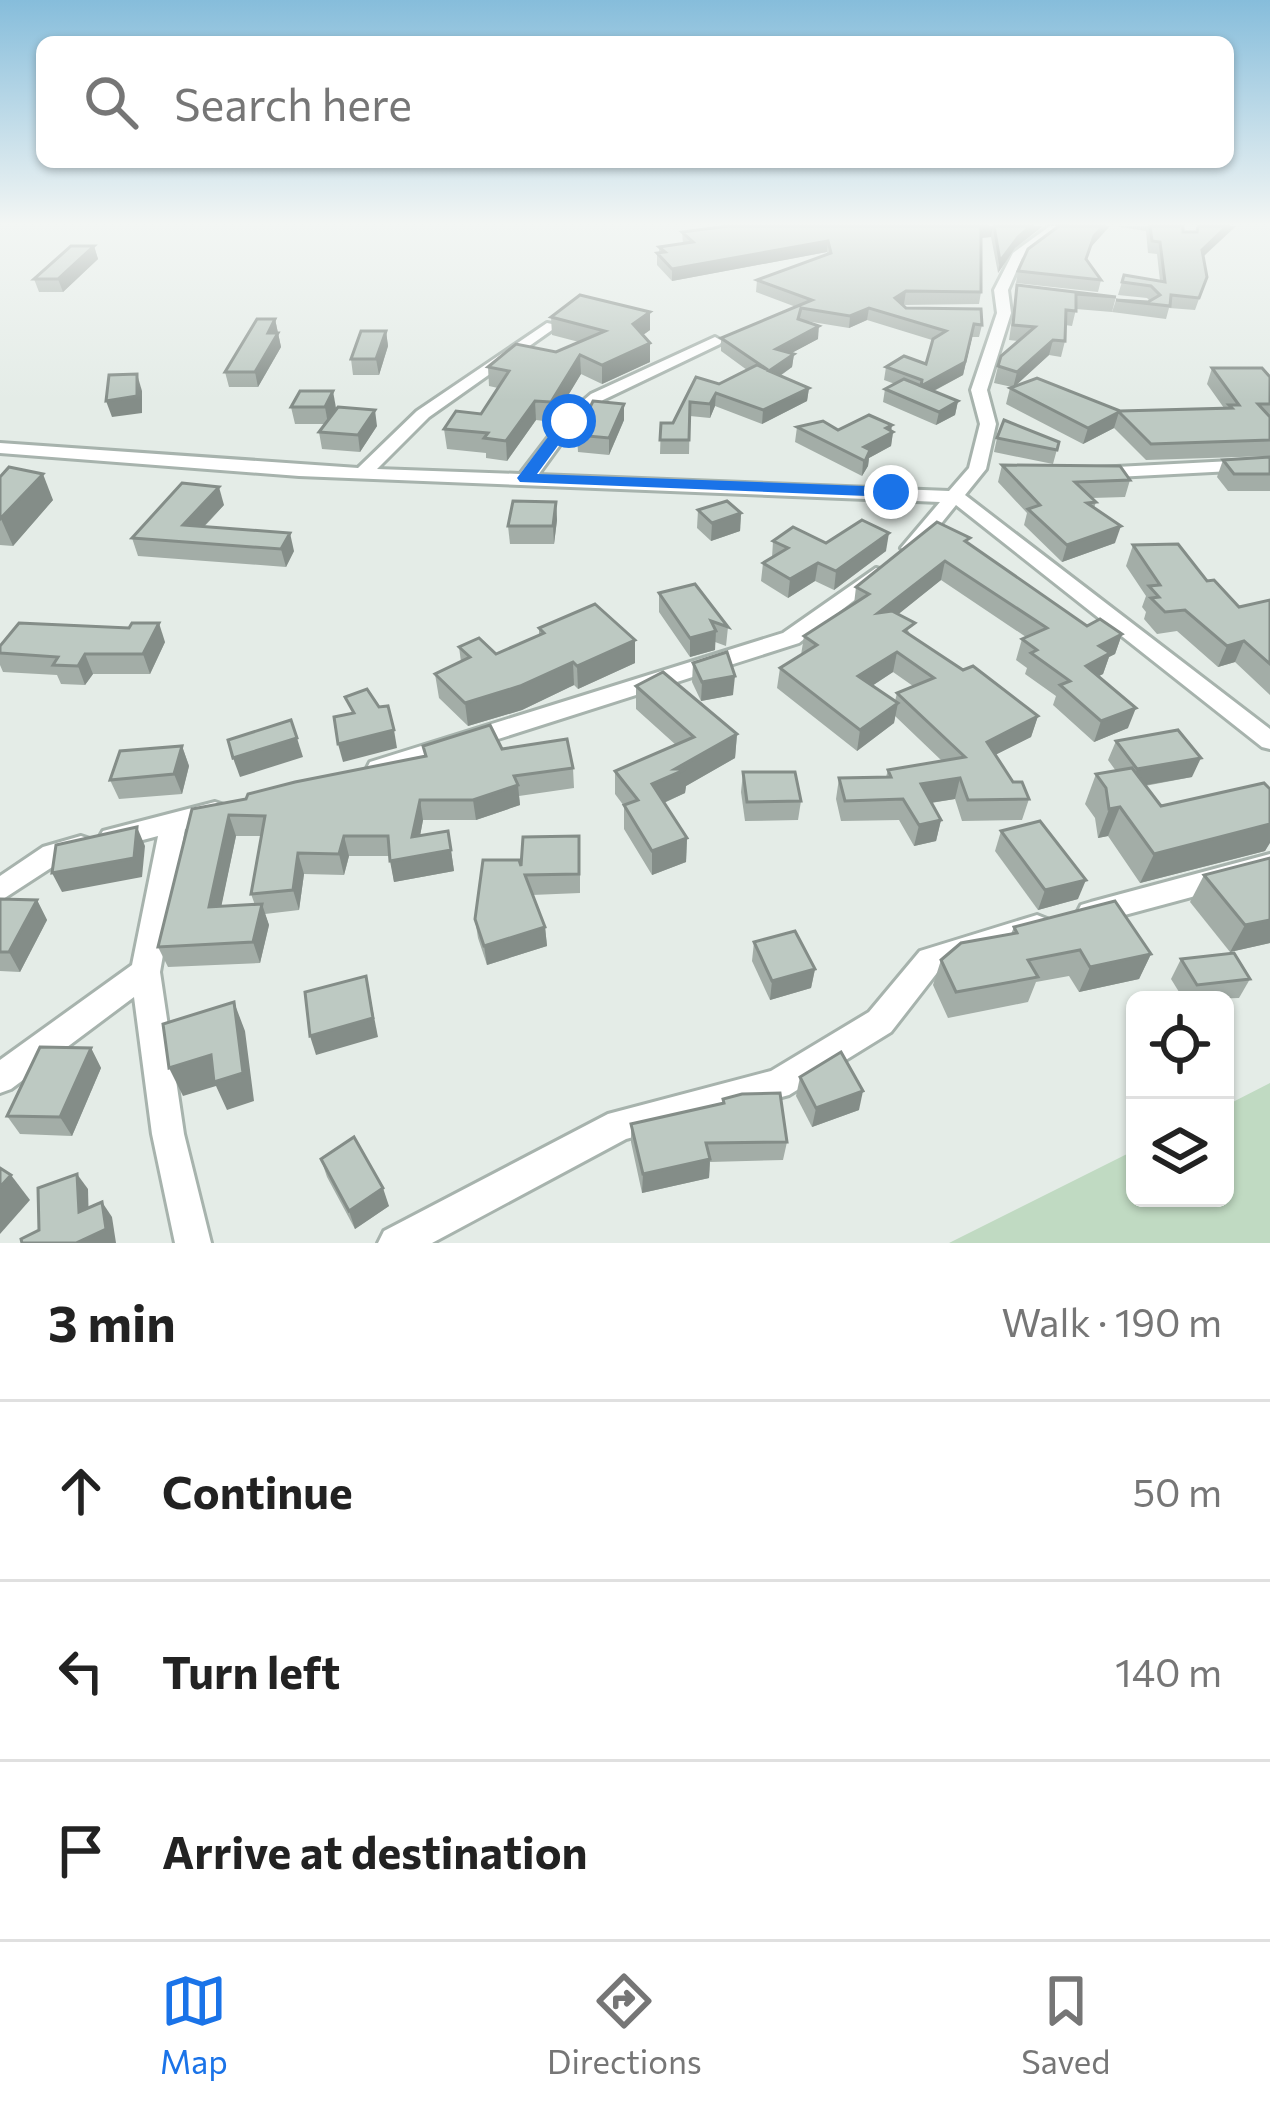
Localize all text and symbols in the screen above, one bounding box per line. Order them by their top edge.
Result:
search box [36,36,1234,168]
icon: search [78,69,144,135]
text: Search here [174,75,412,130]
route start [542,394,596,448]
route end [864,465,918,519]
map controls [1126,991,1234,1207]
button: locate [1126,991,1234,1099]
button: layers [1126,1099,1234,1207]
text: 3 min [48,1290,176,1353]
text: Walk · 190 m [1001,1297,1222,1345]
icon: ahead [48,1458,114,1524]
text: Continue [162,1463,353,1518]
text: 50 m [1133,1467,1222,1515]
icon: left [48,1638,114,1704]
text: Turn left [162,1643,340,1698]
text: 140 m [1115,1647,1222,1695]
icon: arrive [48,1818,114,1884]
text: Arrive at destination [162,1823,588,1878]
tab: Map [160,1968,228,2081]
tab: Directions [547,1968,702,2081]
tab: Saved [1021,1968,1110,2081]

